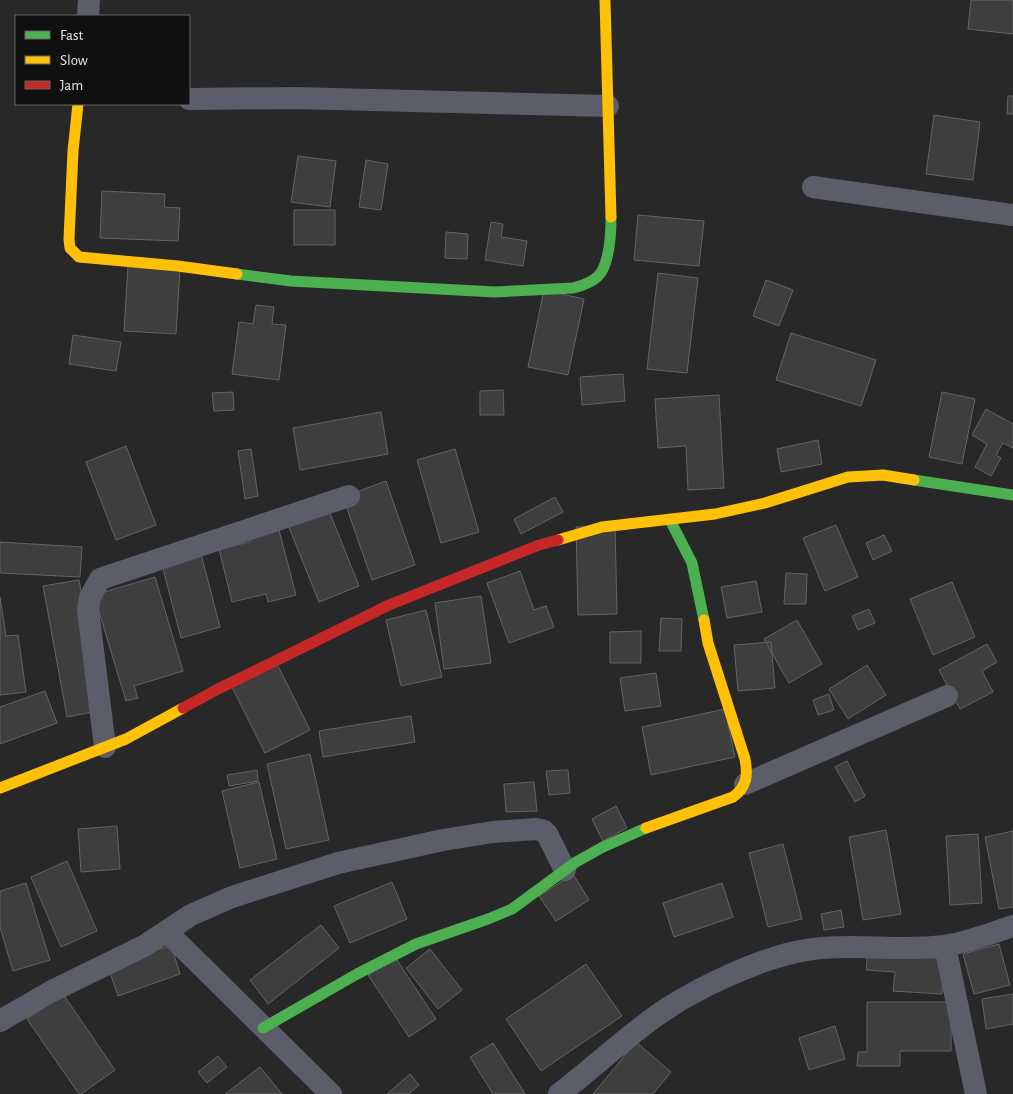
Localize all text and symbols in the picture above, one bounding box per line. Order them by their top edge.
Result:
legend [15,15,190,105]
text: Fast [60,28,84,43]
text: Slow [60,53,88,68]
text: Jam [60,78,83,93]

